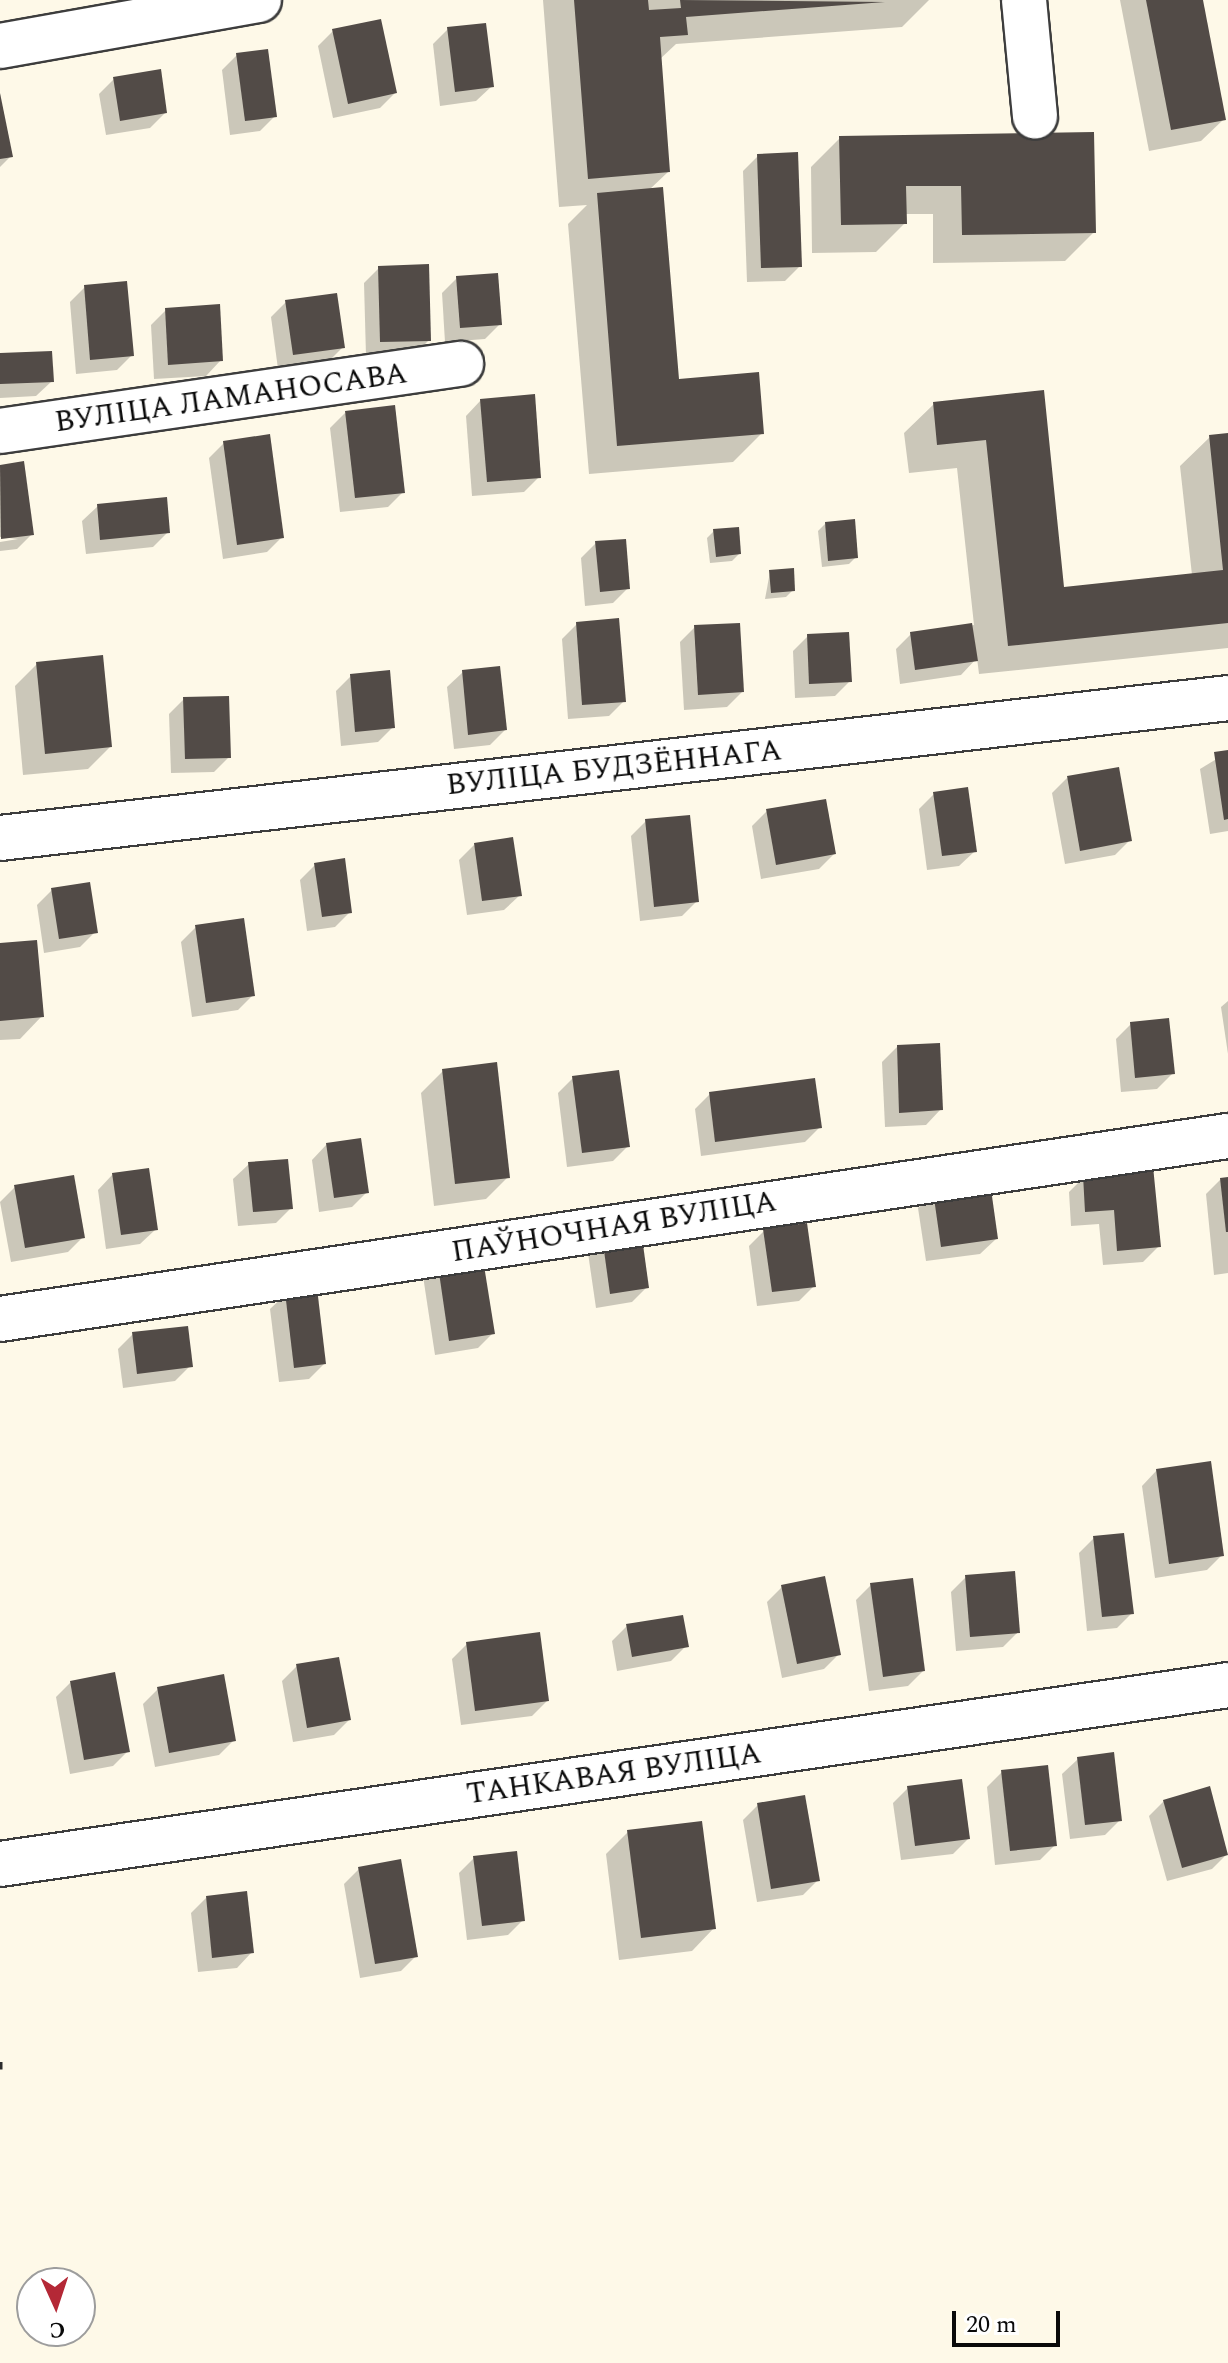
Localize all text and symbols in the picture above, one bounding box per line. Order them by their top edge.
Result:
street label: ВУЛІЦА ЛАМАНОСАВА [52,355,410,441]
street label: ВУЛІЦА БУДЗЁННАГА [444,732,784,804]
street label: ПАЎНОЧНАЯ ВУЛІЦА [449,1184,779,1270]
street label: ТАНКАВАЯ ВУЛІЦА [464,1735,764,1813]
north arrow [16,2267,96,2347]
scale bar [956,2295,1064,2345]
text: 20 m [966,2307,1017,2343]
text: С [48,2313,66,2346]

